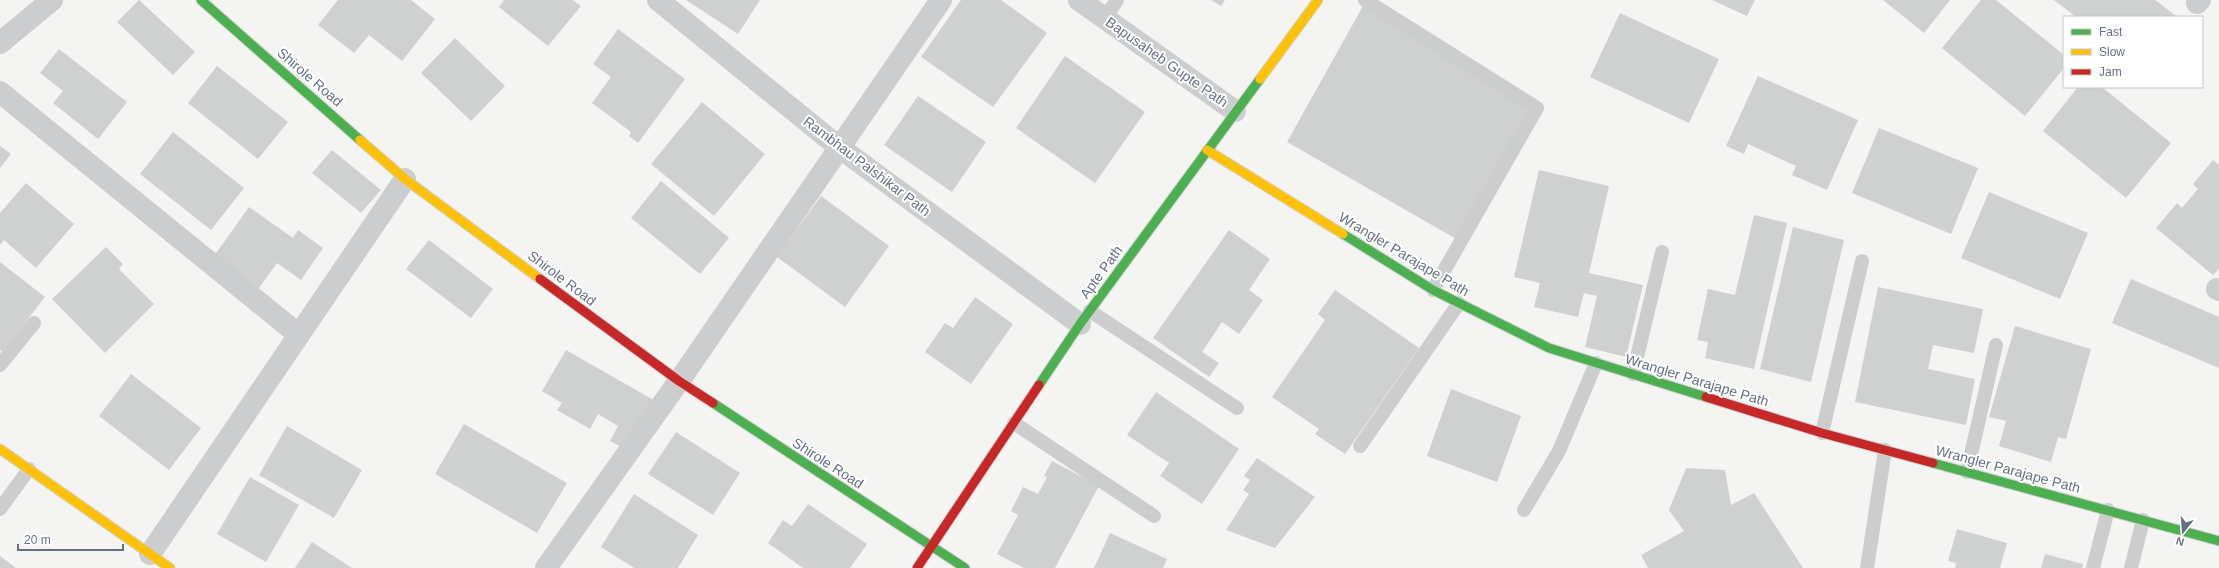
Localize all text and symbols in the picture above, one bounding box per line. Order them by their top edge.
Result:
street label: Bapusaheb Gupte Path [1103,14,1231,110]
legend [2063,16,2203,88]
text: Fast [2099,25,2123,39]
street label: Shirole Road [274,44,346,110]
text: Slow [2099,45,2125,59]
text: Jam [2099,65,2122,79]
street label: Rambhau Palshikar Path [800,113,934,219]
street label: Wrangler Parajape Path [1336,209,1472,299]
street label: Apte Path [1076,242,1126,302]
street label: Shirole Road [525,247,599,309]
street label: Wrangler Parajape Path [1623,351,1771,409]
street label: Shirole Road [790,434,866,492]
street label: Wrangler Parajape Path [1934,442,2082,496]
north arrow [2163,512,2203,552]
scale bar [18,526,123,552]
text: 20 m [24,533,51,547]
text: N [2174,535,2186,548]

